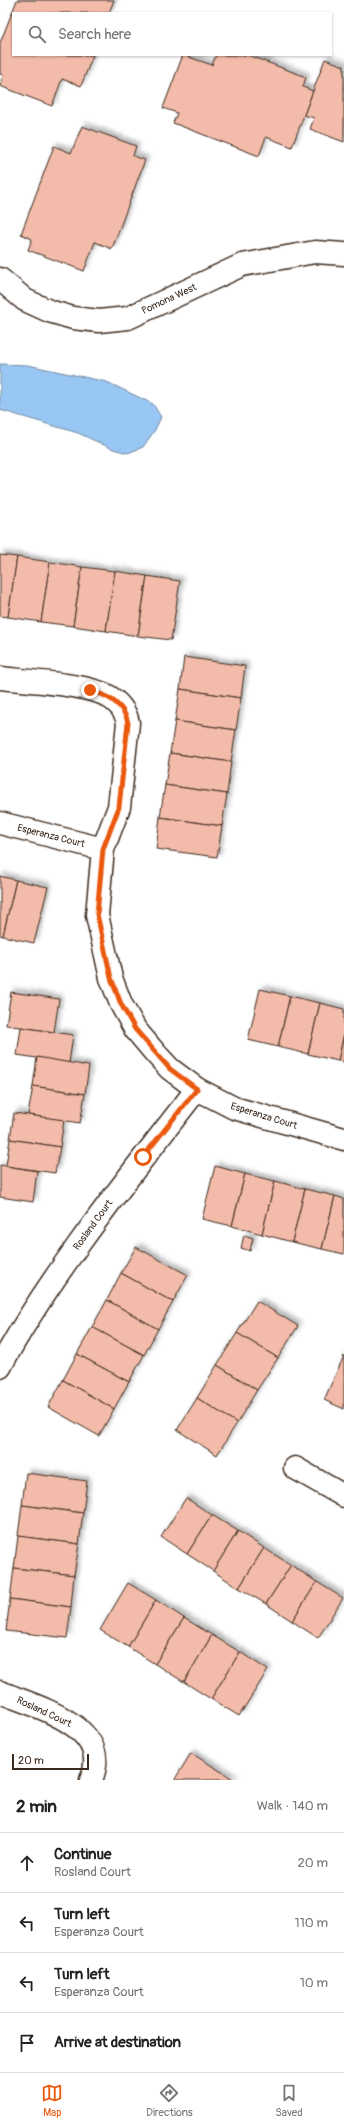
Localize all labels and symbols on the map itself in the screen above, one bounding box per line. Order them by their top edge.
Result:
street label: Pomona West [140,281,199,317]
route end [81,681,99,699]
street label: Esperanza Court [16,822,87,850]
street label: Esperanza Court [229,1100,300,1132]
route start [134,1148,152,1166]
street label: Rosland Court [71,1197,116,1253]
street label: Rosland Court [15,1694,74,1730]
scale bar [12,1752,89,1771]

